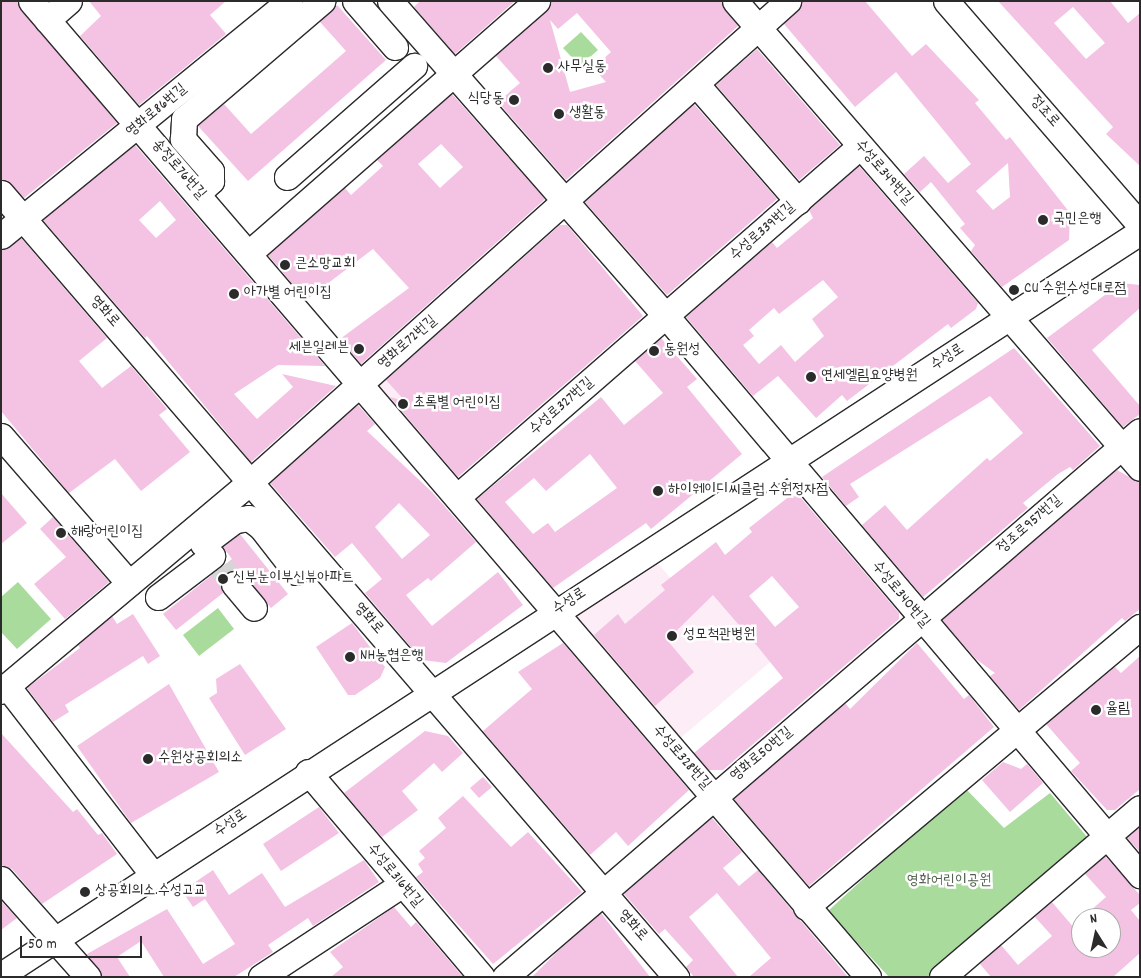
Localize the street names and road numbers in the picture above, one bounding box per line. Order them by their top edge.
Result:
street label: 영화로86번길 [123,80,191,142]
street label: 정조로 [1025,92,1063,132]
street label: 송정로76번길 [147,136,209,204]
street label: 수성로349번길 [850,137,916,209]
street label: 수성로339번길 [727,199,799,265]
street label: 영화로 [85,292,123,332]
street label: 영화로72번길 [375,312,441,374]
street label: 수성로 [928,341,968,375]
street label: 수성로327번길 [526,374,598,440]
street label: 정조로957번길 [994,492,1066,558]
street label: 수성로340번길 [867,558,933,632]
street label: 수성로 [550,585,590,619]
street label: 영화로 [349,599,387,639]
street label: 수성로328번길 [648,722,714,794]
street label: 영화로50번길 [727,724,797,786]
street label: 수성로 [211,806,251,842]
street label: 수성로316번길 [362,840,426,912]
street label: 영화로 [613,906,651,946]

